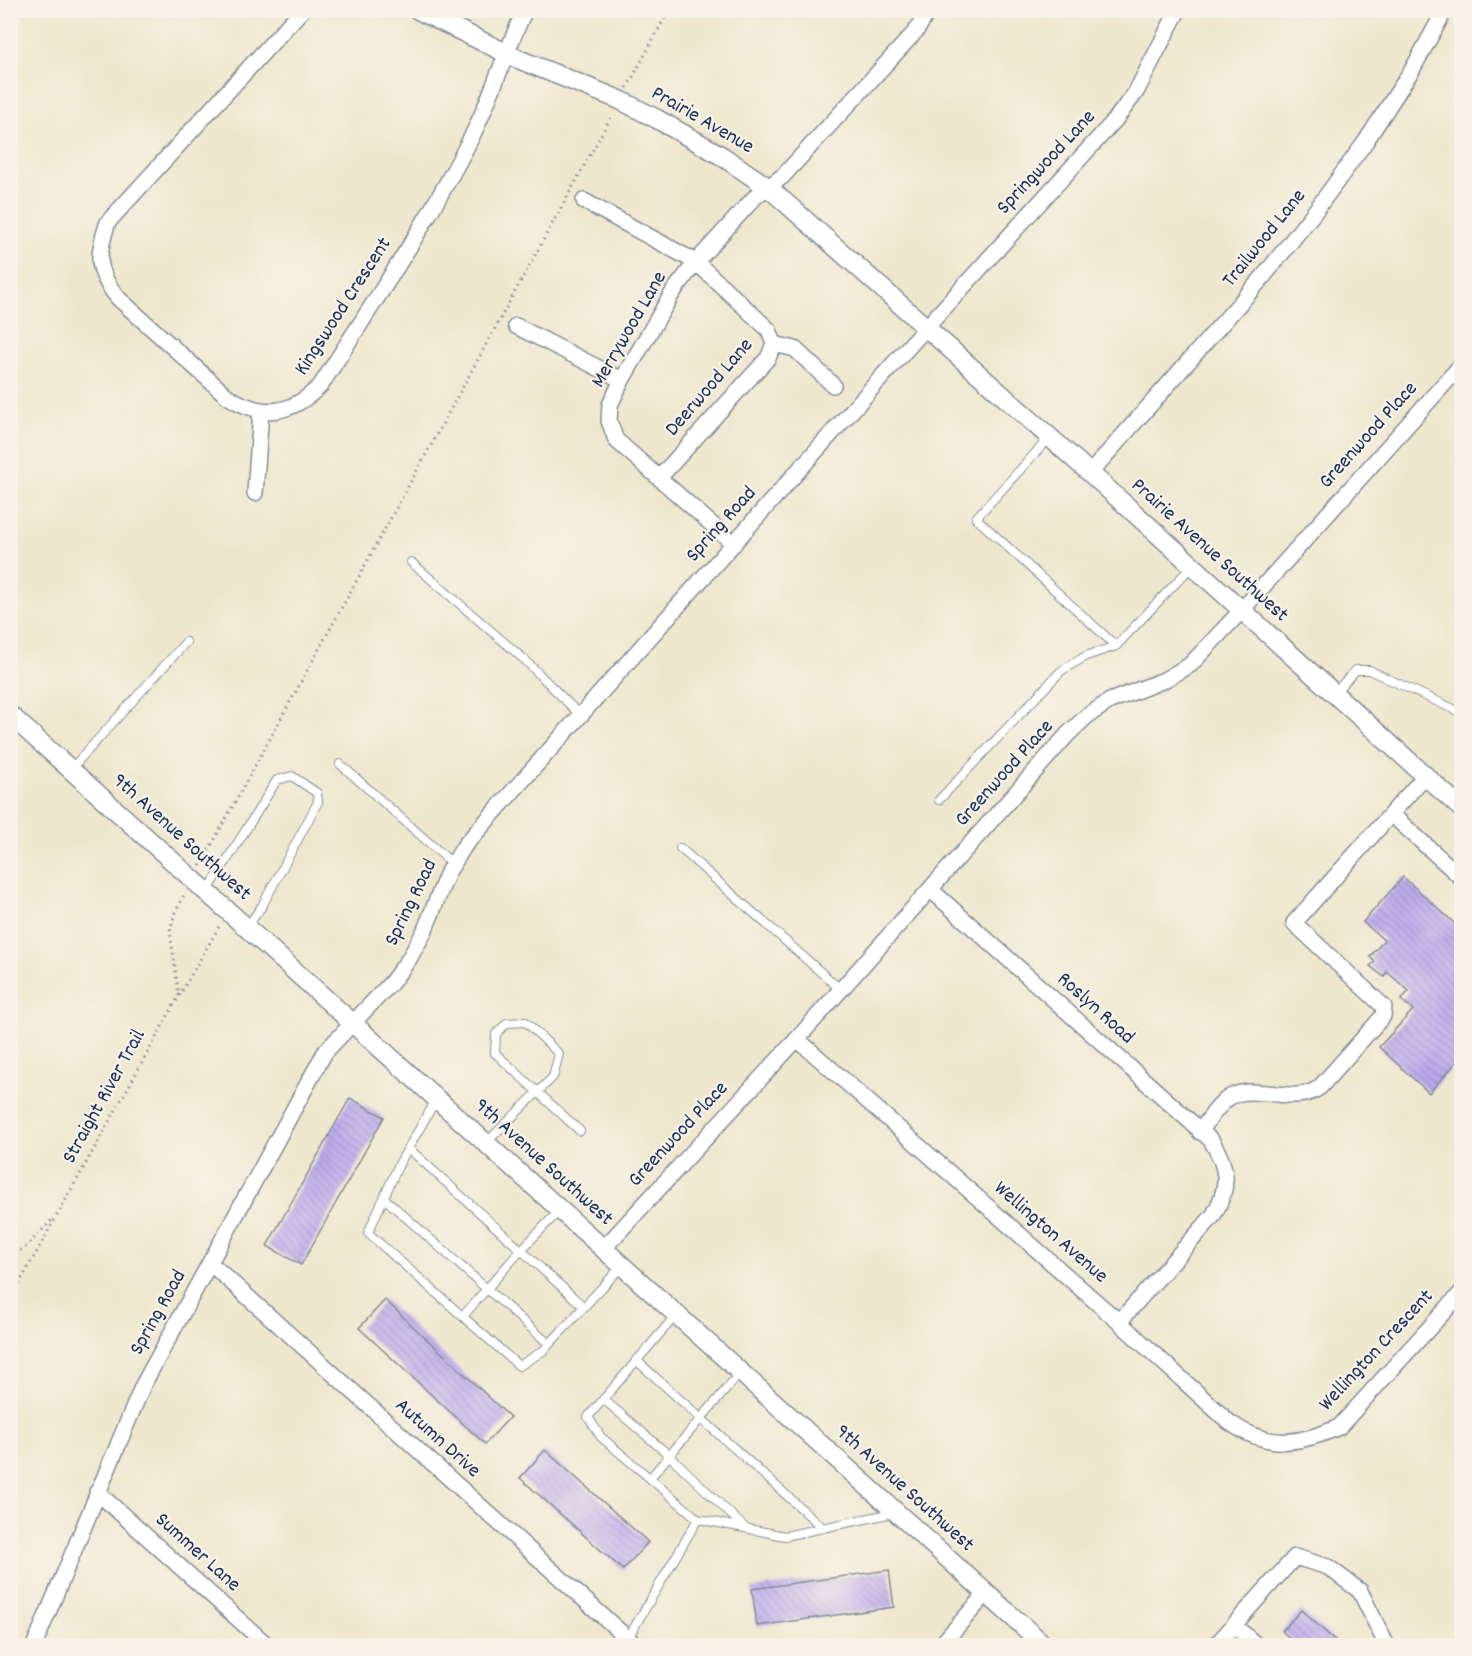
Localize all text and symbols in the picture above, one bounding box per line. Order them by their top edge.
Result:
street label: Prairie Avenue [645,79,759,163]
street label: Springwood Lane [990,104,1104,222]
street label: Trailwood Lane [1216,183,1314,295]
street label: Kingswood Crescent [288,232,400,382]
street label: Merrywood Lane [585,266,675,394]
street label: Deerwood Lane [659,332,761,444]
street label: Greenwood Place [1313,376,1425,496]
street label: Prairie Avenue Southwest [1123,472,1295,630]
street label: Spring Road [680,480,764,570]
street label: Greenwood Place [949,714,1061,834]
street label: 9th Avenue Southwest [105,767,258,909]
street label: Spring Road [378,854,446,952]
street label: Roslyn Road [1049,966,1141,1052]
street label: Straight River Trail [56,1024,154,1170]
street label: Greenwood Place [622,1075,736,1195]
street label: 9th Avenue Southwest [467,1092,620,1234]
street label: Wellington Avenue [986,1175,1114,1291]
street label: Spring Road [123,1265,195,1361]
street label: Wellington Crescent [1312,1283,1442,1419]
street label: Autumn Drive [387,1392,487,1486]
street label: 9th Avenue Southwest [828,1418,981,1560]
street label: Summer Lane [147,1506,247,1600]

